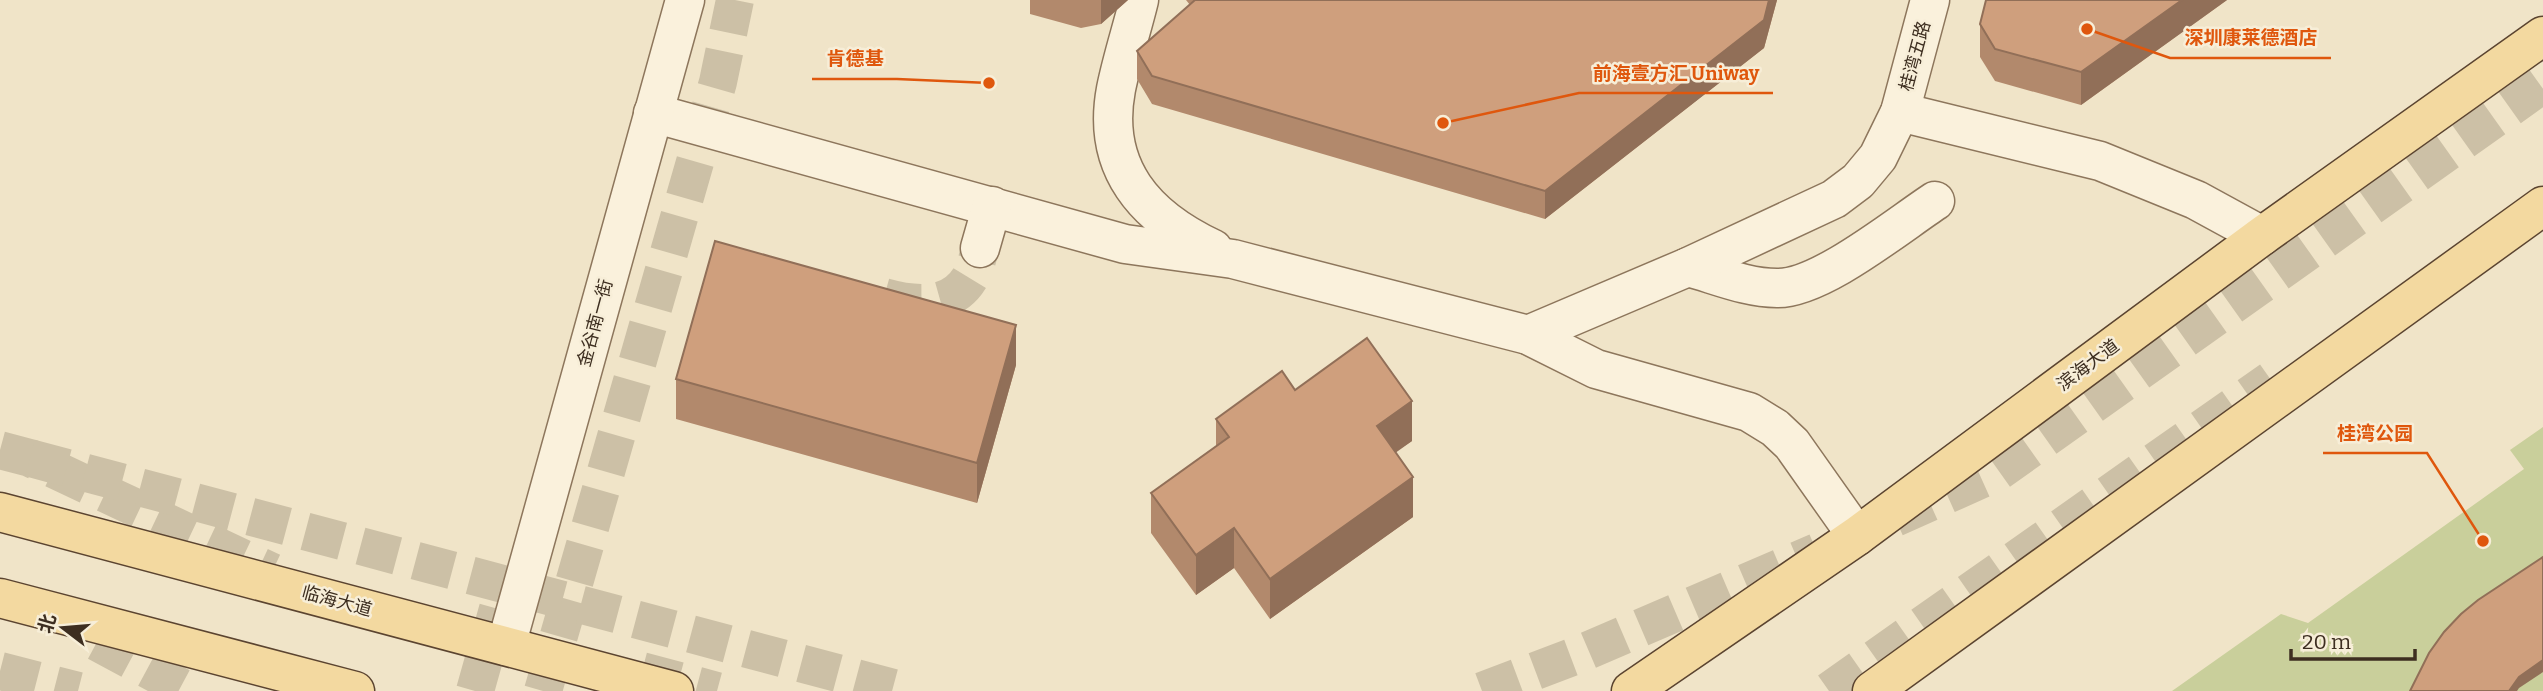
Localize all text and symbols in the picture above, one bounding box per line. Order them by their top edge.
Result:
street label: 桂湾五路 [1895,18,1935,94]
callout: 深圳康莱德酒店 [2170,18,2331,58]
text: 深圳康莱德酒店 [2184,26,2318,49]
callout: 肯德基 [812,39,897,79]
text: 肯德基 [826,47,884,70]
callout: 前海壹方汇 Uniway [1579,53,1773,93]
text: 前海壹方汇 Uniway [1593,62,1760,85]
street label: 金谷南一街 [573,277,617,369]
street label: 滨海大道 [2053,335,2123,395]
callout: 桂湾公园 [2323,413,2427,453]
text: 桂湾公园 [2337,422,2413,445]
street label: 临海大道 [299,581,375,621]
north arrow [28,593,98,663]
text: 北 [33,611,61,636]
scale bar [2291,618,2415,662]
text: 20 m [2302,629,2351,655]

